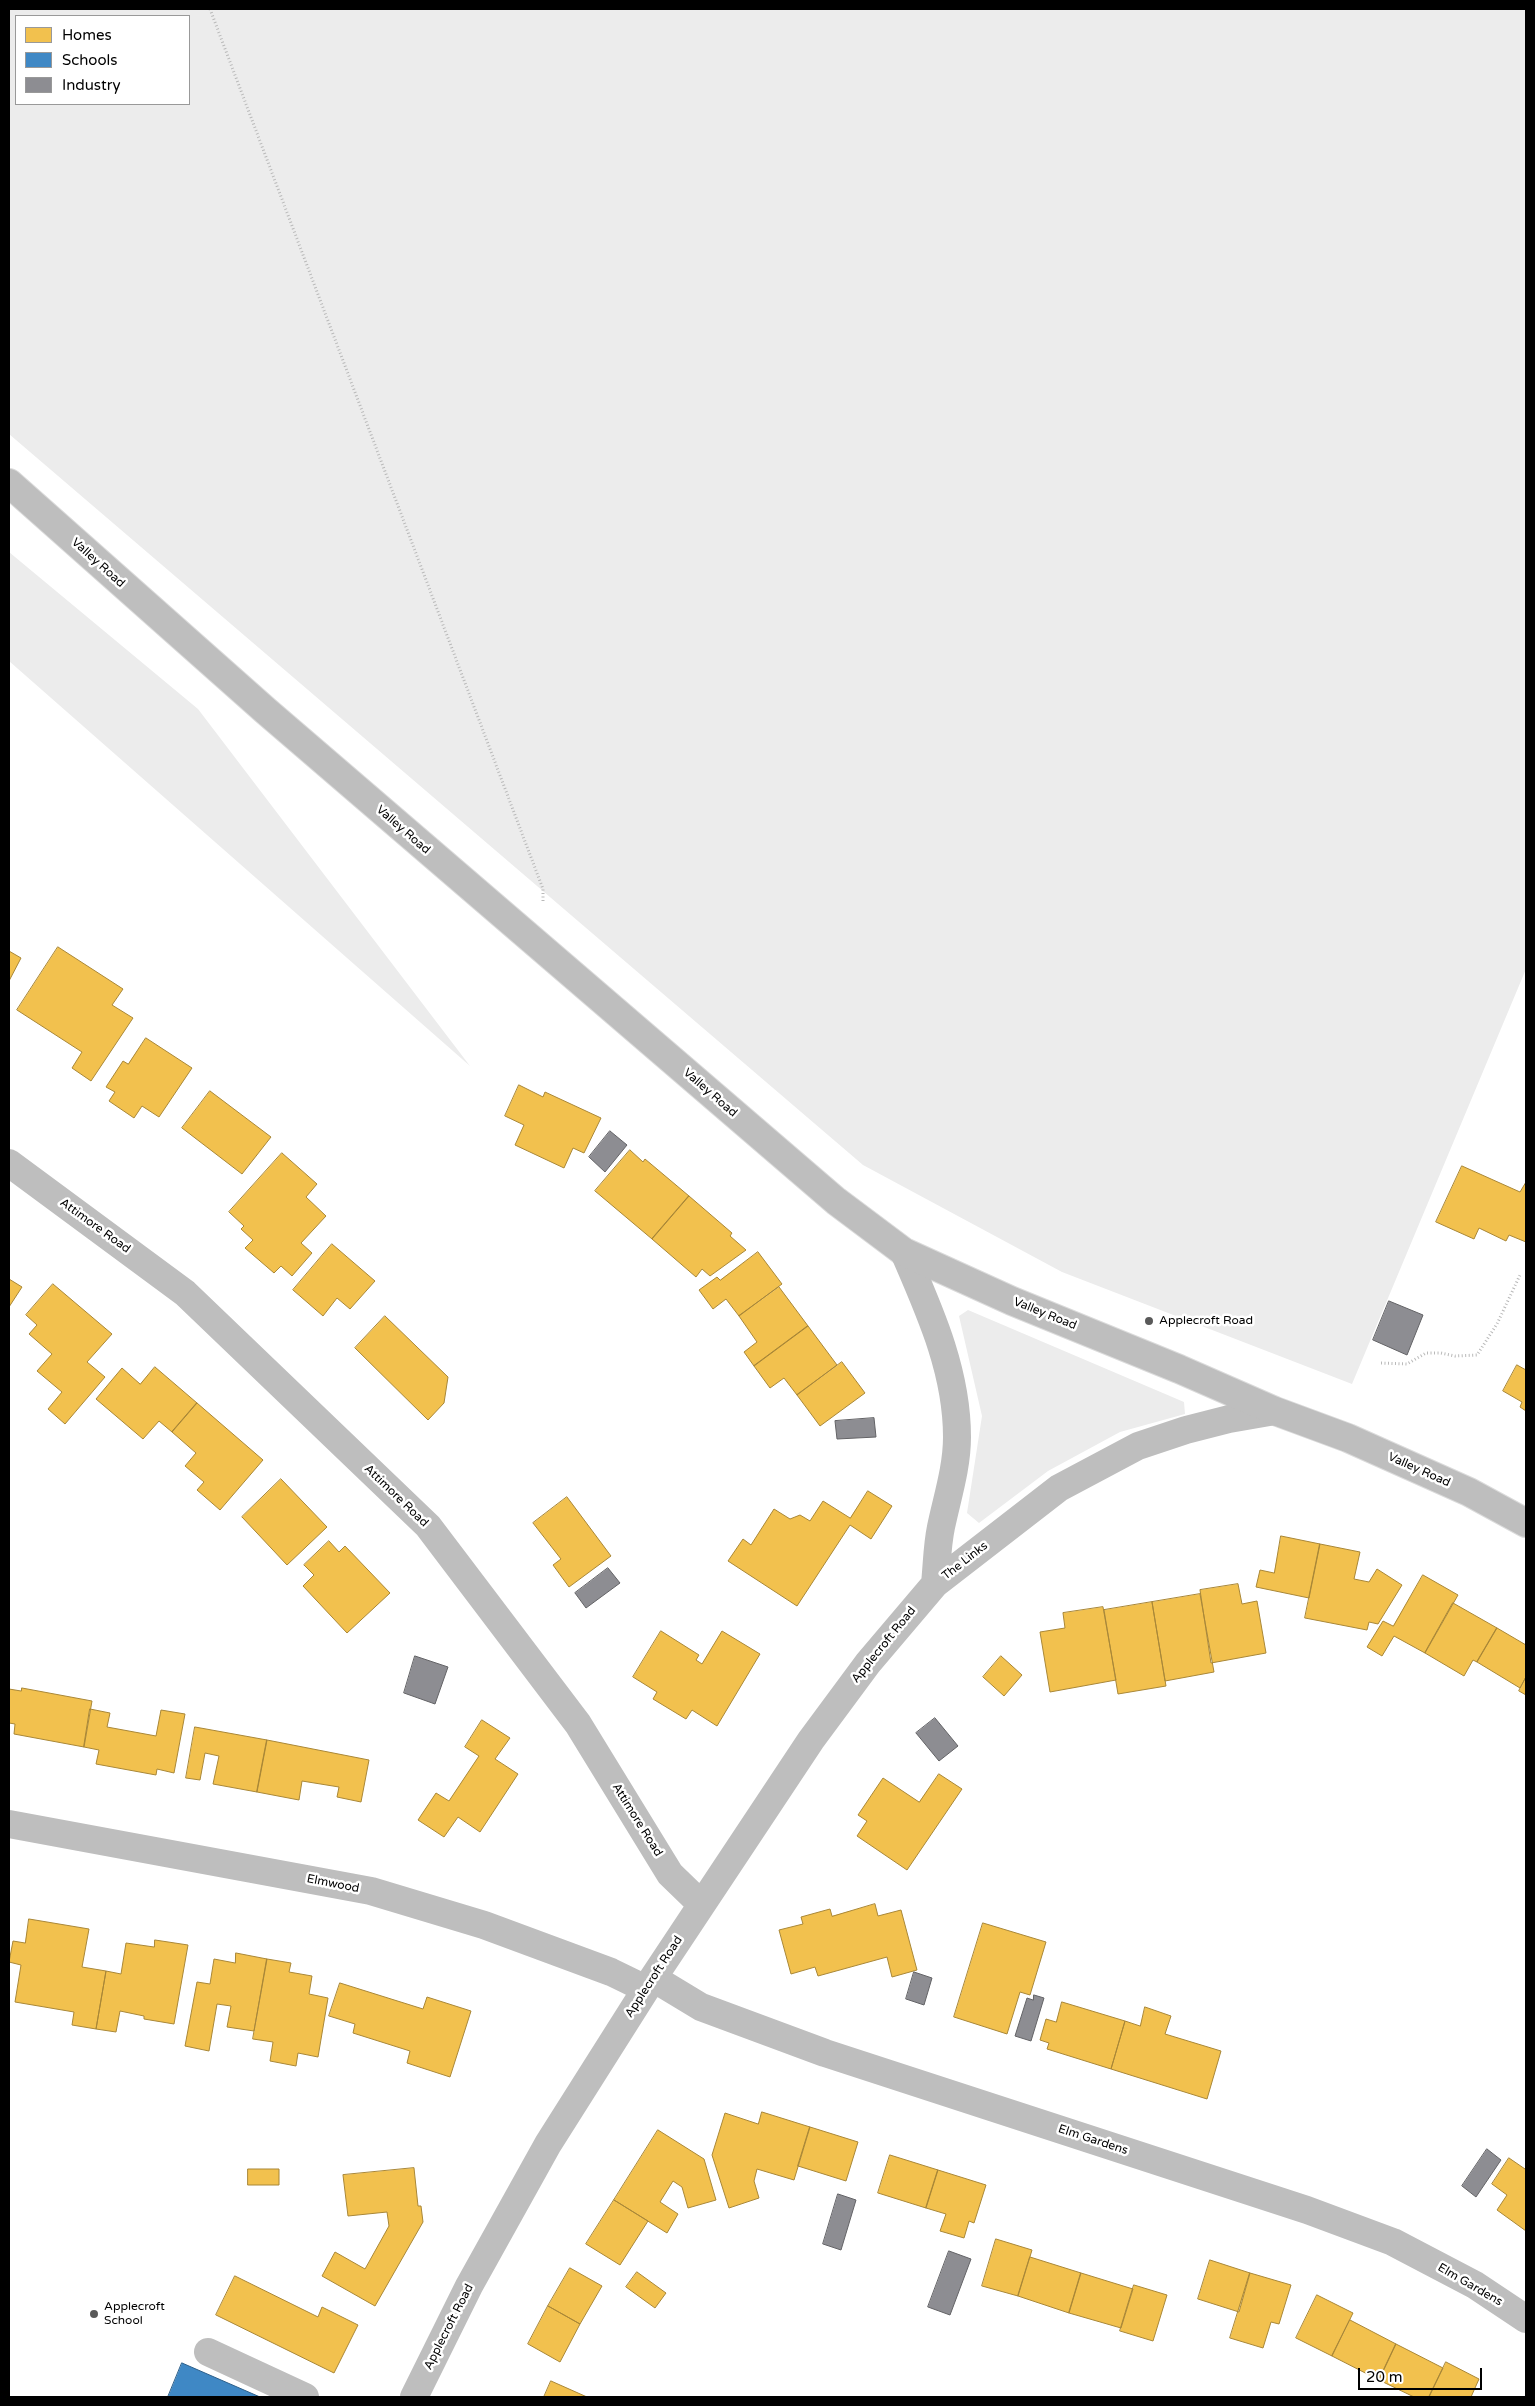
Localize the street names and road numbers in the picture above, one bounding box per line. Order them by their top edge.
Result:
street label: Valley Road [68,535,128,591]
street label: Valley Road [373,803,433,857]
street label: Valley Road [680,1066,740,1120]
street label: Attimore Road [57,1196,133,1256]
street label: Valley Road [1011,1295,1079,1333]
street label: Valley Road [1386,1450,1452,1490]
street label: Attimore Road [361,1462,431,1530]
street label: The Links [939,1539,991,1583]
street label: Applecroft Road [849,1604,919,1686]
street label: Attimore Road [609,1781,665,1859]
street label: Elmwood [306,1872,360,1896]
street label: Applecroft Road [622,1934,686,2020]
street label: Elm Gardens [1056,2122,1130,2158]
street label: Elm Gardens [1435,2261,1505,2309]
street label: Applecroft Road [421,2282,477,2372]

